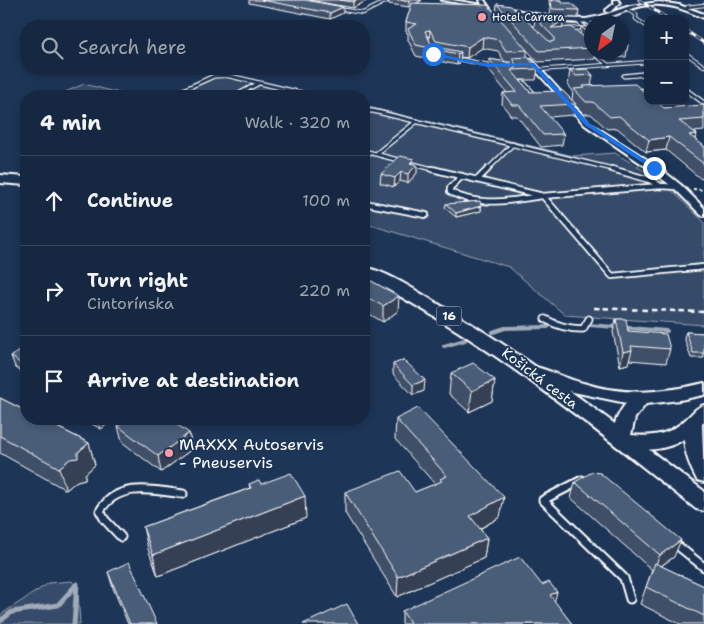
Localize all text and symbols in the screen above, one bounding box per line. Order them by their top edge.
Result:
place label: Hotel Carrera [492,10,564,25]
marker: Hotel Carrera [476,11,488,23]
north arrow [584,15,629,60]
map controls [644,15,689,105]
button: + [644,15,689,60]
search box [20,20,370,75]
icon: search [38,34,66,62]
text: Search here [78,35,187,60]
route start [422,43,445,66]
button: − [644,60,689,105]
text: 4 min [40,109,101,137]
text: Walk · 320 m [245,112,350,133]
route end [643,157,666,180]
icon: ahead [40,187,68,215]
text: Continue [87,188,173,213]
text: 100 m [302,190,350,211]
text: Turn right [87,268,188,293]
icon: right [40,277,68,305]
text: 220 m [298,280,350,301]
text: Cintorínska [87,293,174,314]
road number: 16 [436,306,462,326]
street label: Košická cesta [498,344,582,413]
icon: arrive [40,367,68,395]
text: Arrive at destination [87,368,299,393]
place label: MAXXX Autoservis - Pneuservis [179,434,324,473]
marker: MAXXX Autoservis - Pneuservis [163,447,175,459]

